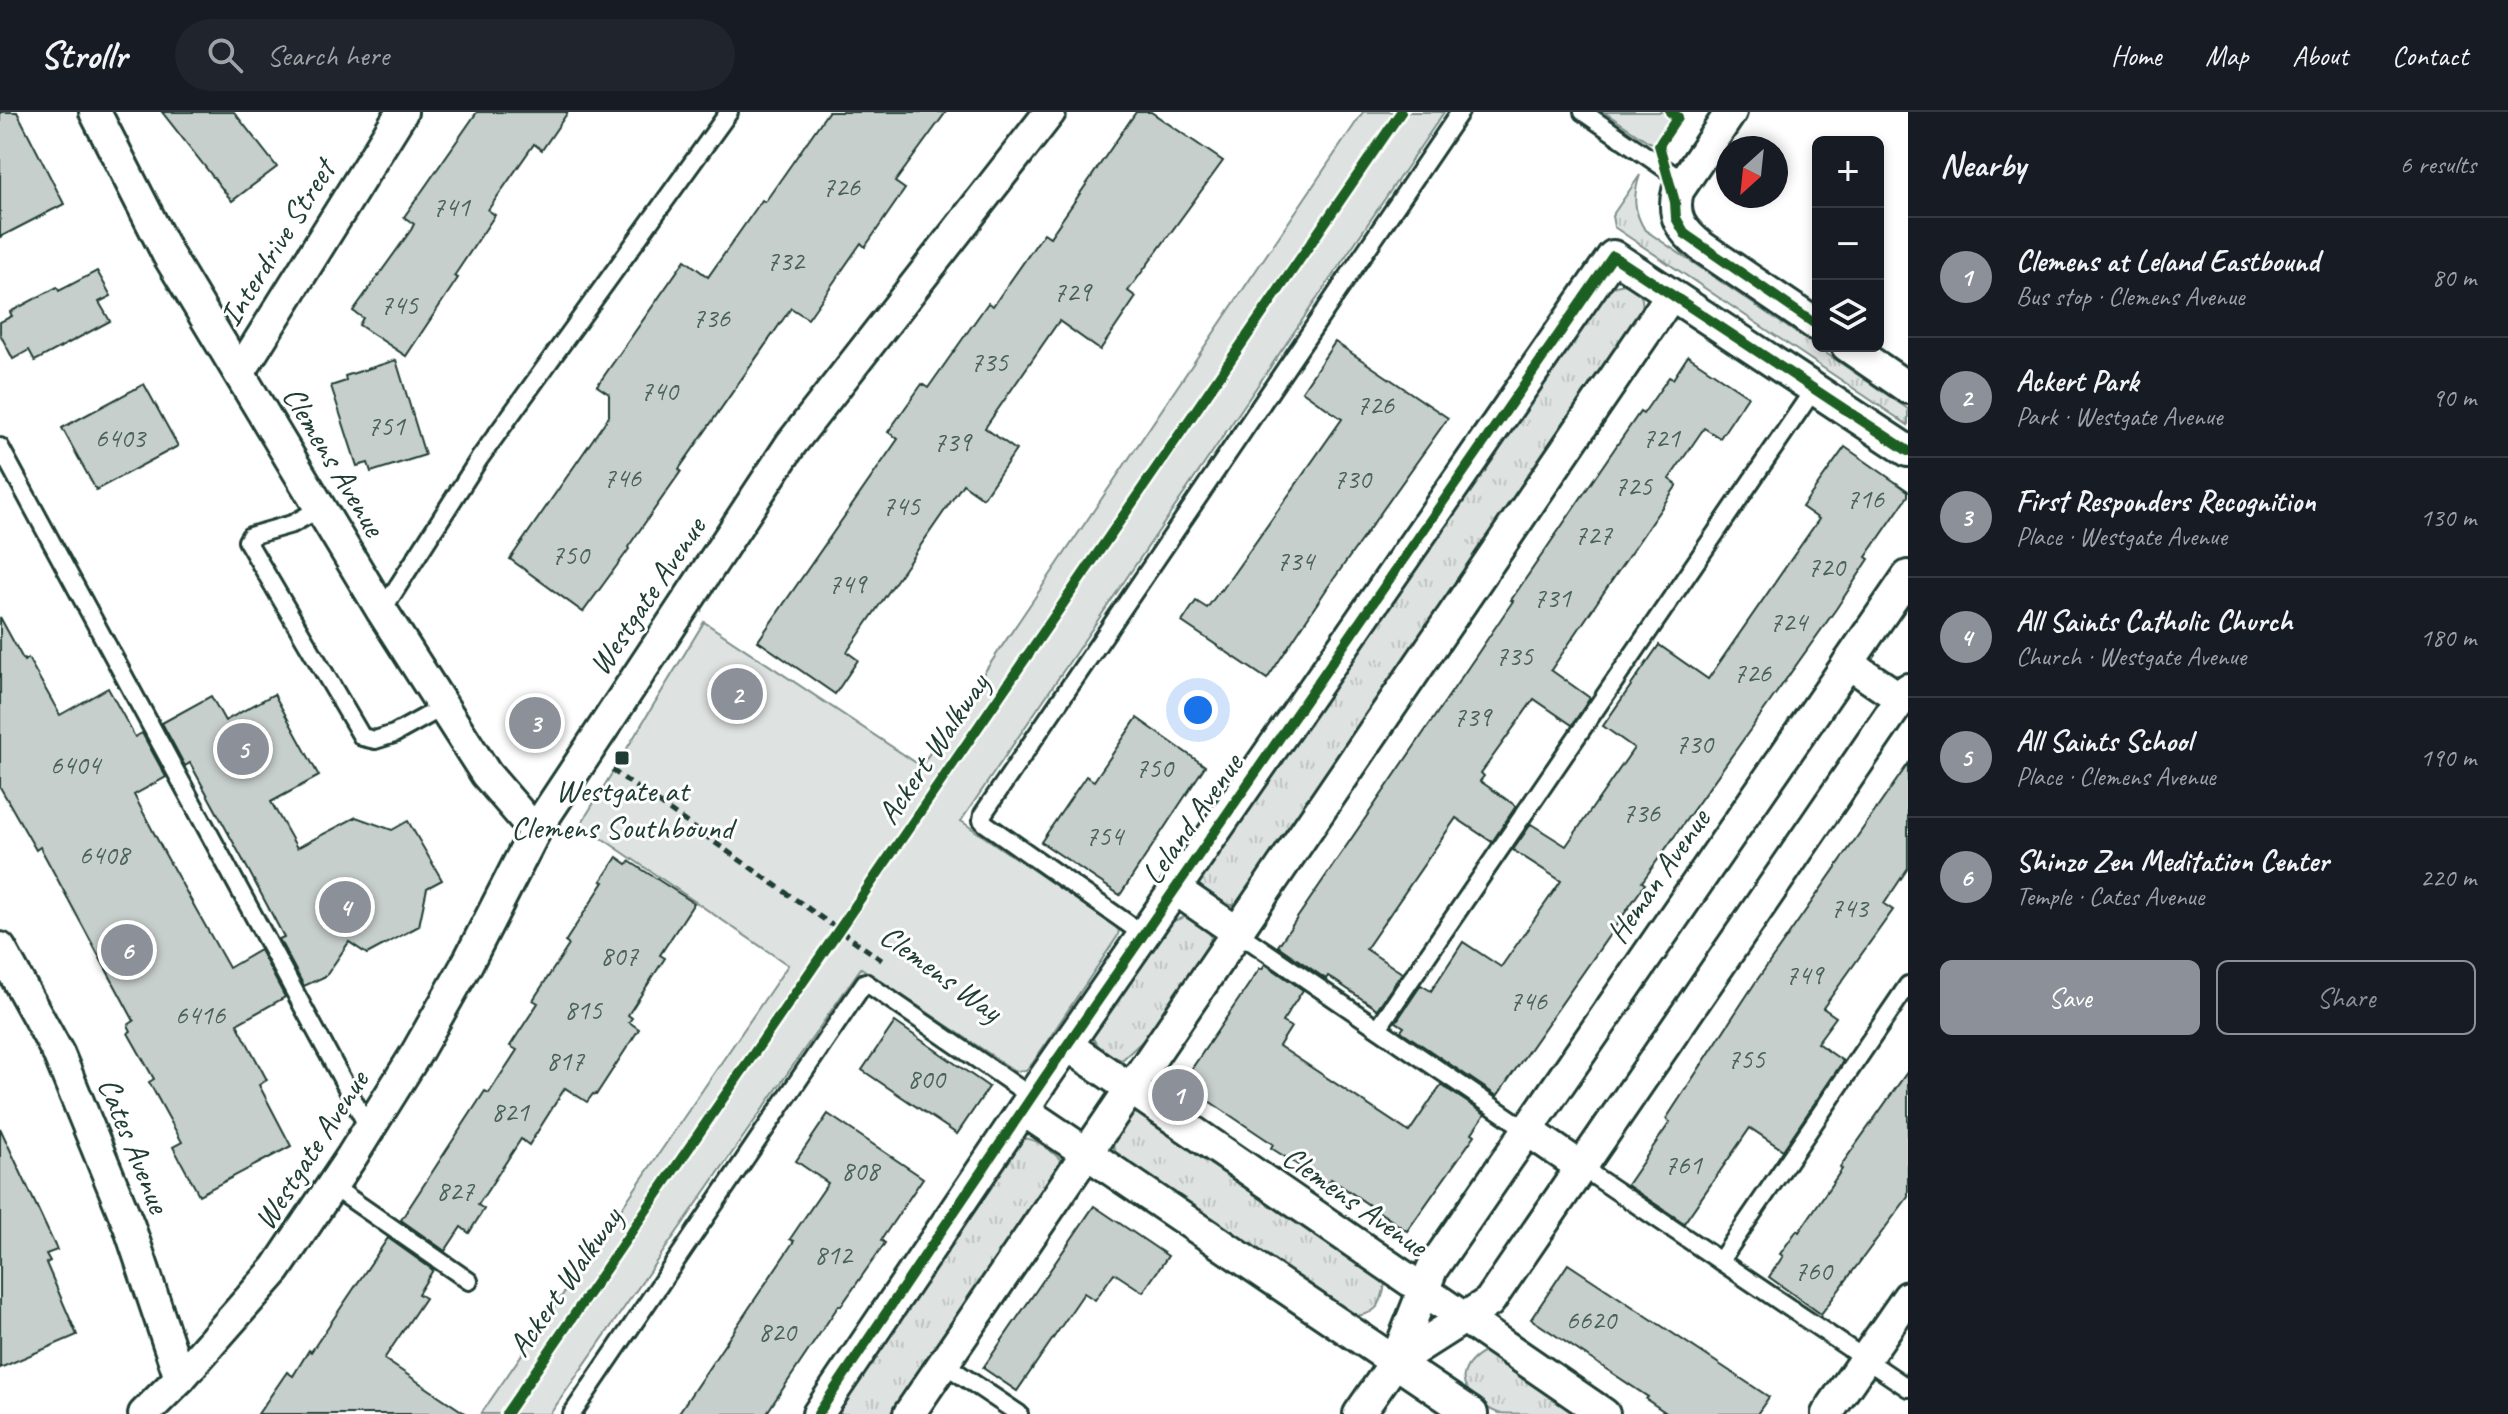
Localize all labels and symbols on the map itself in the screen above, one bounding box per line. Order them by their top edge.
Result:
north arrow [1716,136,1788,208]
street label: Interdrive Street [210,149,347,334]
house number: 726 [822,169,861,204]
house number: 741 [432,189,471,224]
house number: 732 [766,243,806,278]
house number: 729 [1053,274,1093,309]
house number: 745 [380,287,419,322]
house number: 736 [692,300,731,335]
house number: 735 [970,344,1009,379]
house number: 740 [640,373,680,408]
street label: Clemens Avenue [273,379,396,546]
house number: 726 [1356,387,1395,422]
house number: 751 [367,408,406,443]
house number: 6403 [95,420,148,455]
house number: 721 [1642,420,1681,455]
house number: 739 [933,424,973,459]
house number: 746 [603,460,642,495]
house number: 730 [1333,461,1373,496]
house number: 725 [1614,468,1653,503]
house number: 716 [1846,481,1885,516]
house number: 745 [882,488,921,523]
street label: Westgate Avenue [579,507,716,683]
house number: 727 [1574,517,1613,552]
house number: 750 [551,537,591,572]
house number: 734 [1276,543,1316,578]
house number: 720 [1807,549,1847,584]
house number: 749 [828,566,868,601]
house number: 731 [1533,580,1572,615]
house number: 724 [1769,604,1809,639]
house number: 735 [1495,638,1534,673]
house number: 726 [1733,655,1772,690]
pin: 2 [711,664,763,724]
street label: Ackert Walkway [868,664,1000,832]
your location [1178,690,1218,730]
pin: 3 [509,693,561,753]
house number: 739 [1453,699,1493,734]
pin: 5 [217,719,269,779]
house number: 730 [1675,726,1715,761]
street label: Leland Avenue [1132,743,1254,893]
house number: 6404 [50,747,103,782]
marker: Westgate at Clemens Southbound [613,749,631,767]
house number: 750 [1135,750,1175,785]
place label: Westgate at Clemens Southbound [511,770,737,848]
house number: 736 [1622,795,1661,830]
street label: Heman Avenue [1597,799,1721,951]
house number: 754 [1085,818,1125,853]
house number: 6408 [79,837,132,872]
pin: 4 [319,877,371,937]
house number: 743 [1830,890,1870,925]
street label: Clemens Way [872,915,1012,1032]
pin: 6 [101,920,153,980]
house number: 807 [600,938,639,973]
house number: 749 [1785,957,1825,992]
house number: 746 [1509,983,1548,1018]
house number: 815 [564,992,603,1027]
house number: 6416 [175,997,227,1032]
house number: 755 [1727,1041,1766,1076]
house number: 817 [546,1043,585,1078]
street label: Westgate Avenue [244,1060,379,1237]
house number: 800 [907,1061,947,1096]
pin: 1 [1152,1065,1204,1125]
street label: Cates Avenue [88,1071,181,1221]
house number: 821 [491,1094,530,1129]
street label: Clemens Avenue [1275,1136,1438,1267]
house number: 761 [1664,1147,1703,1182]
house number: 808 [841,1153,881,1188]
house number: 827 [436,1173,475,1208]
street label: Ackert Walkway [499,1198,633,1365]
house number: 812 [814,1237,854,1272]
house number: 760 [1794,1253,1834,1288]
house number: 6620 [1566,1302,1619,1337]
house number: 820 [758,1314,798,1349]

